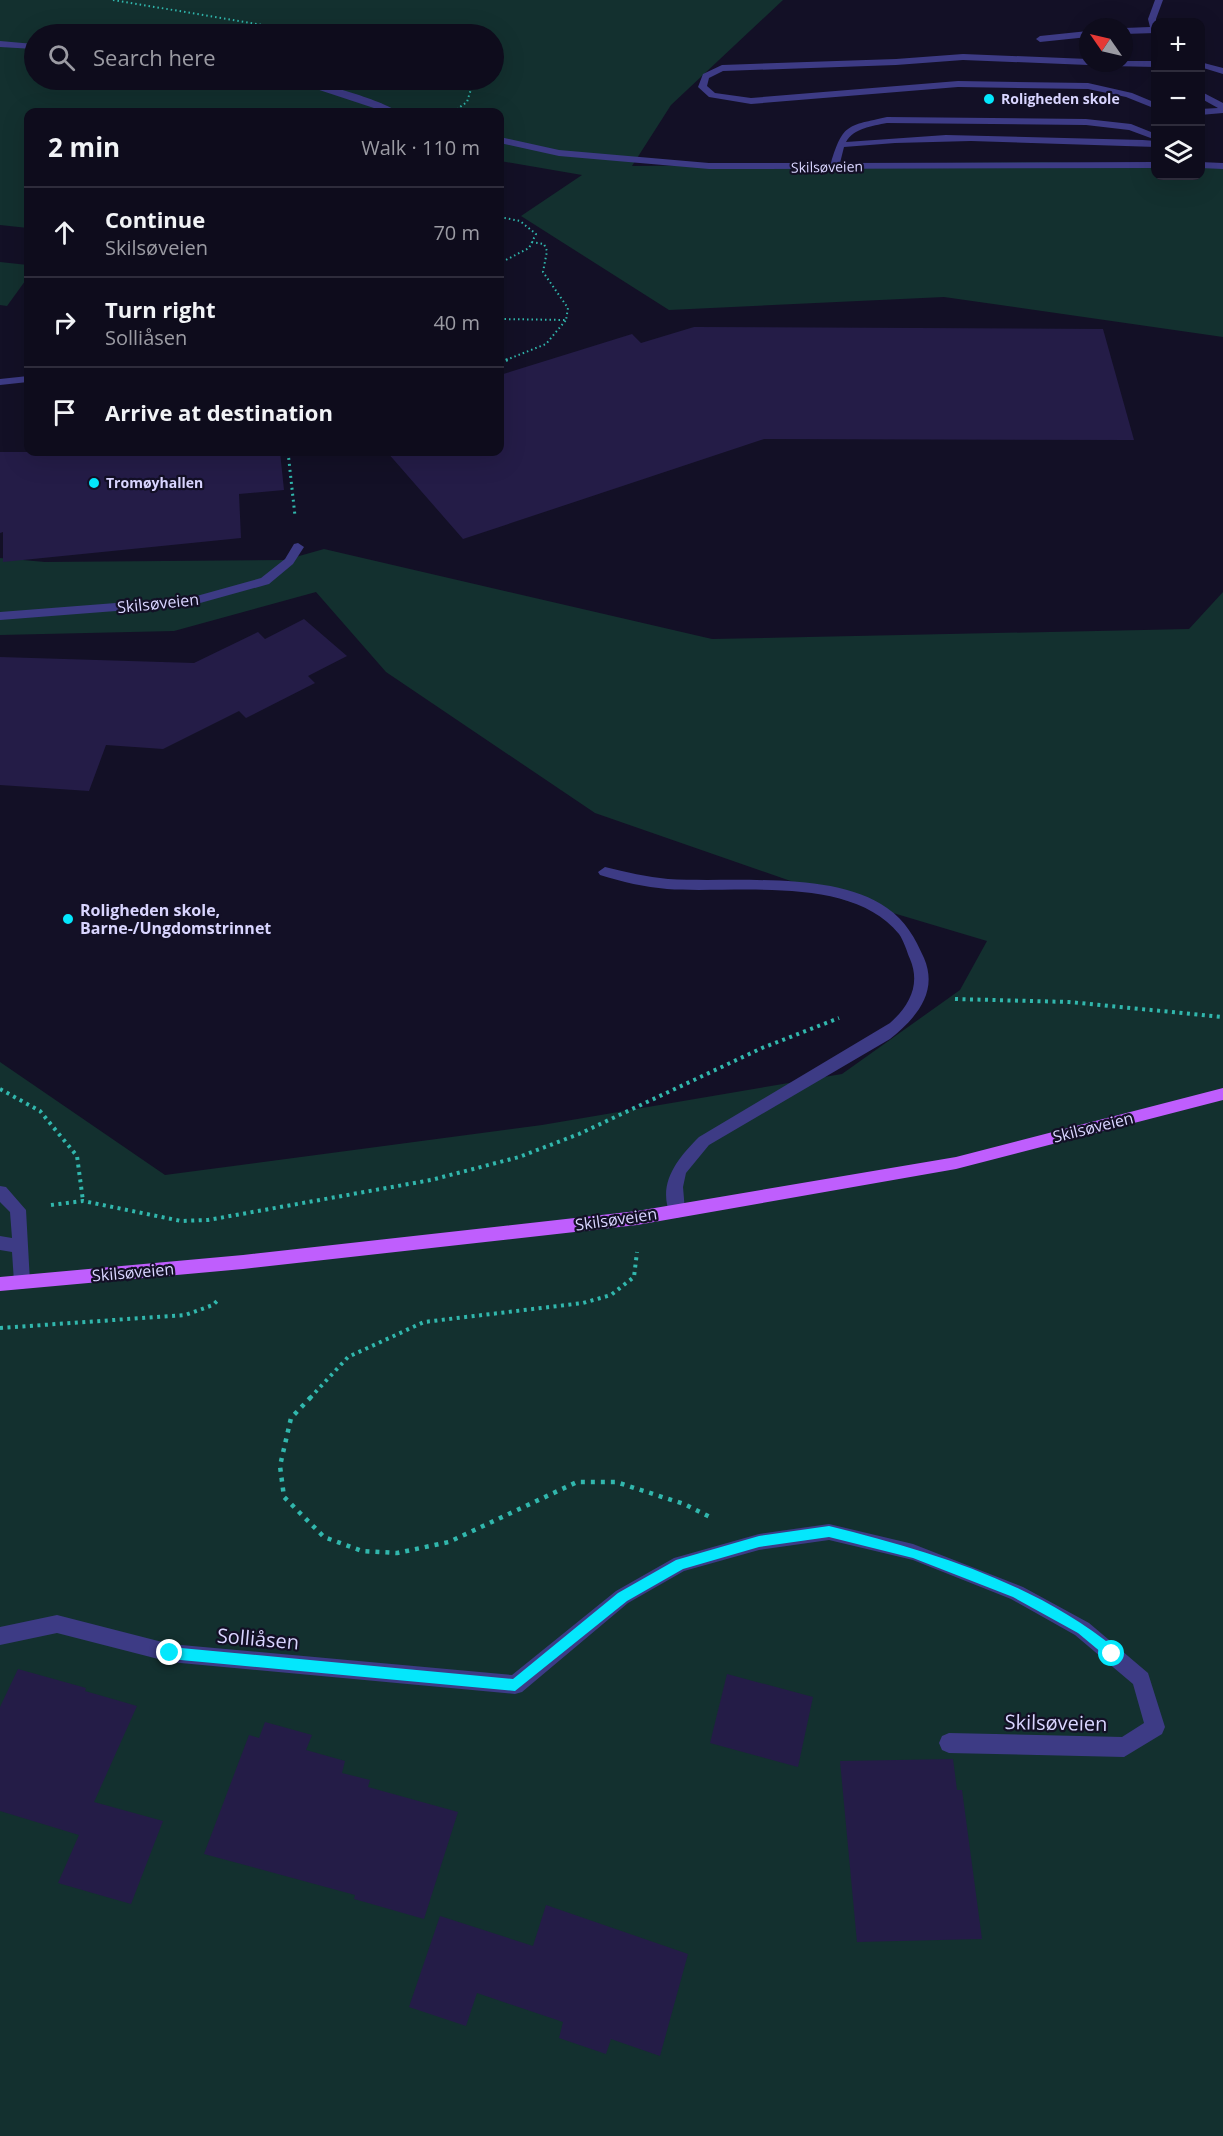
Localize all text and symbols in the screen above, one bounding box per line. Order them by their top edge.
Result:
north arrow [1079,18,1133,72]
map controls [1151,18,1205,180]
button: + [1151,18,1205,72]
search box [24,24,504,90]
icon: search [45,41,78,74]
text: Search here [93,42,216,72]
button: − [1151,72,1205,126]
place label: Roligheden skole [1001,89,1120,108]
marker: Roligheden skole [982,92,996,106]
button: layers [1151,126,1205,180]
text: 2 min [48,129,120,165]
text: Walk · 110 m [361,134,480,161]
street label: Skilsøveien [791,156,863,177]
text: Continue [105,204,205,234]
icon: ahead [48,216,81,249]
text: 70 m [433,219,480,246]
text: Skilsøveien [105,234,208,261]
text: Turn right [105,294,216,324]
icon: right [48,306,81,339]
text: 40 m [433,309,480,336]
text: Solliåsen [105,324,187,351]
icon: arrive [48,396,81,429]
text: Arrive at destination [105,397,333,427]
place label: Tromøyhallen [106,473,203,492]
marker: Tromøyhallen [87,476,101,490]
street label: Skilsøveien [116,588,200,618]
place label: Roligheden skole, Barne-/Ungdomstrinnet [80,899,271,939]
marker: Roligheden skole, Barne-/Ungdomstrinnet [61,912,75,926]
street label: Skilsøveien [1050,1106,1136,1148]
street label: Skilsøveien [574,1202,658,1236]
street label: Skilsøveien [91,1257,175,1287]
street label: Solliåsen [216,1621,300,1656]
route end [156,1639,182,1665]
route start [1098,1640,1124,1666]
street label: Skilsøveien [1004,1708,1108,1737]

